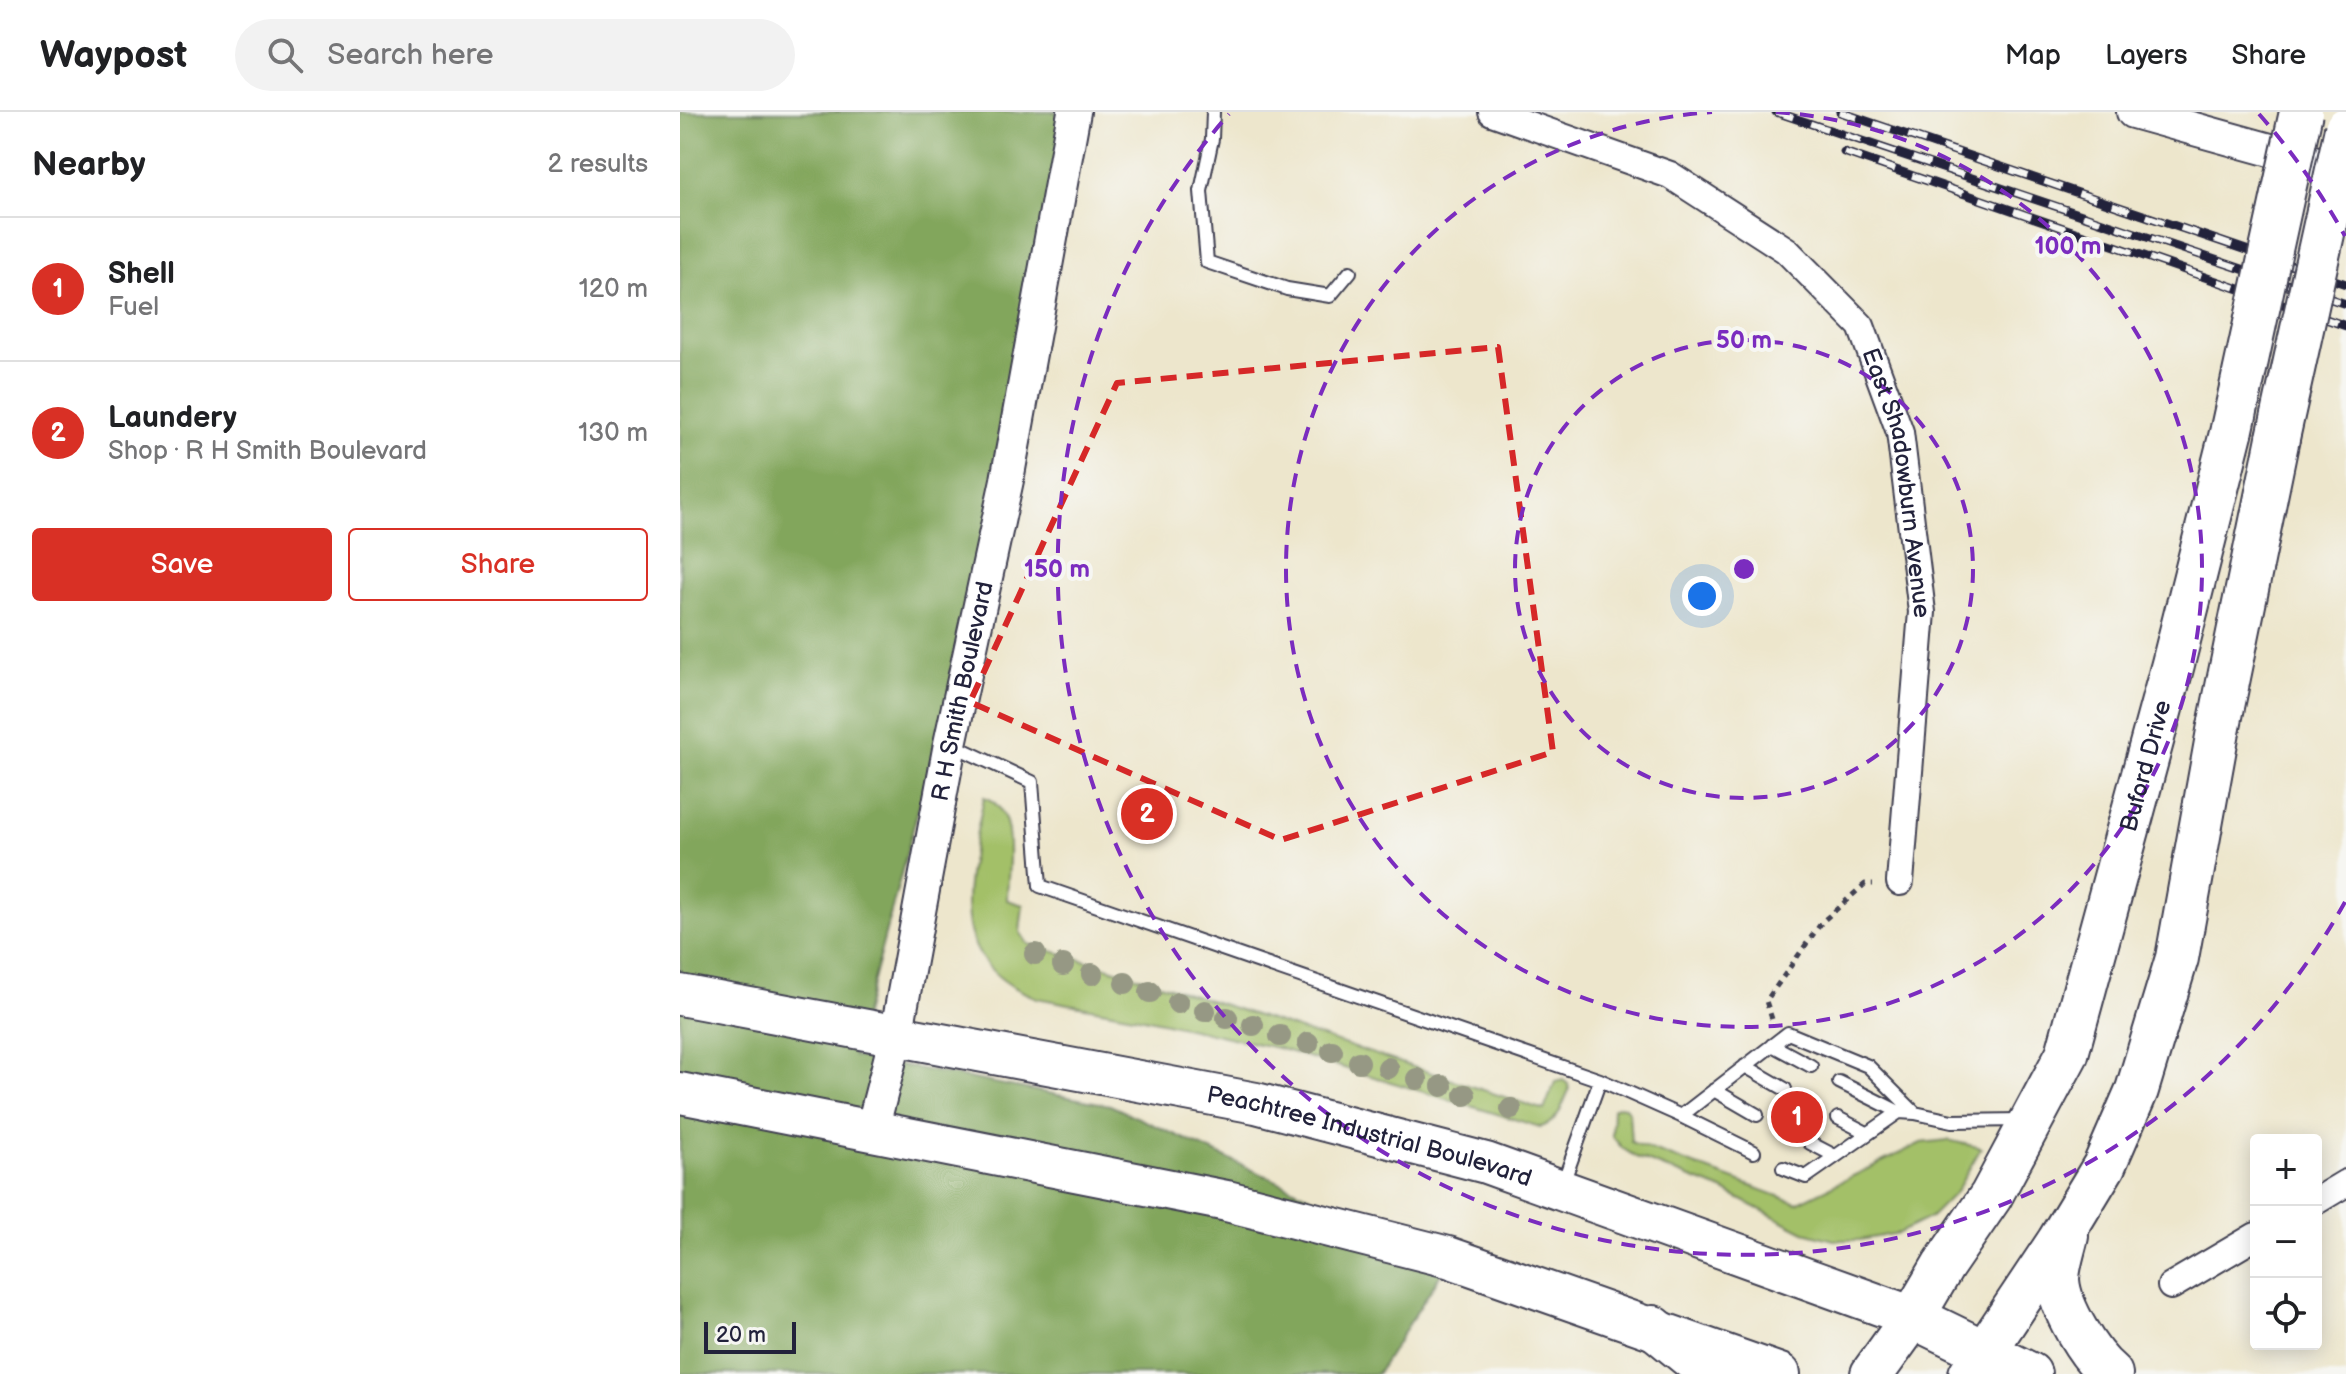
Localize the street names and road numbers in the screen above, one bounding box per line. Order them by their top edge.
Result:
street label: East Shadowburn Avenue [1856,344,1937,619]
street label: R H Smith Boulevard [925,579,999,803]
street label: Buford Drive [2114,697,2177,835]
street label: Peachtree Industrial Boulevard [1205,1080,1536,1193]

